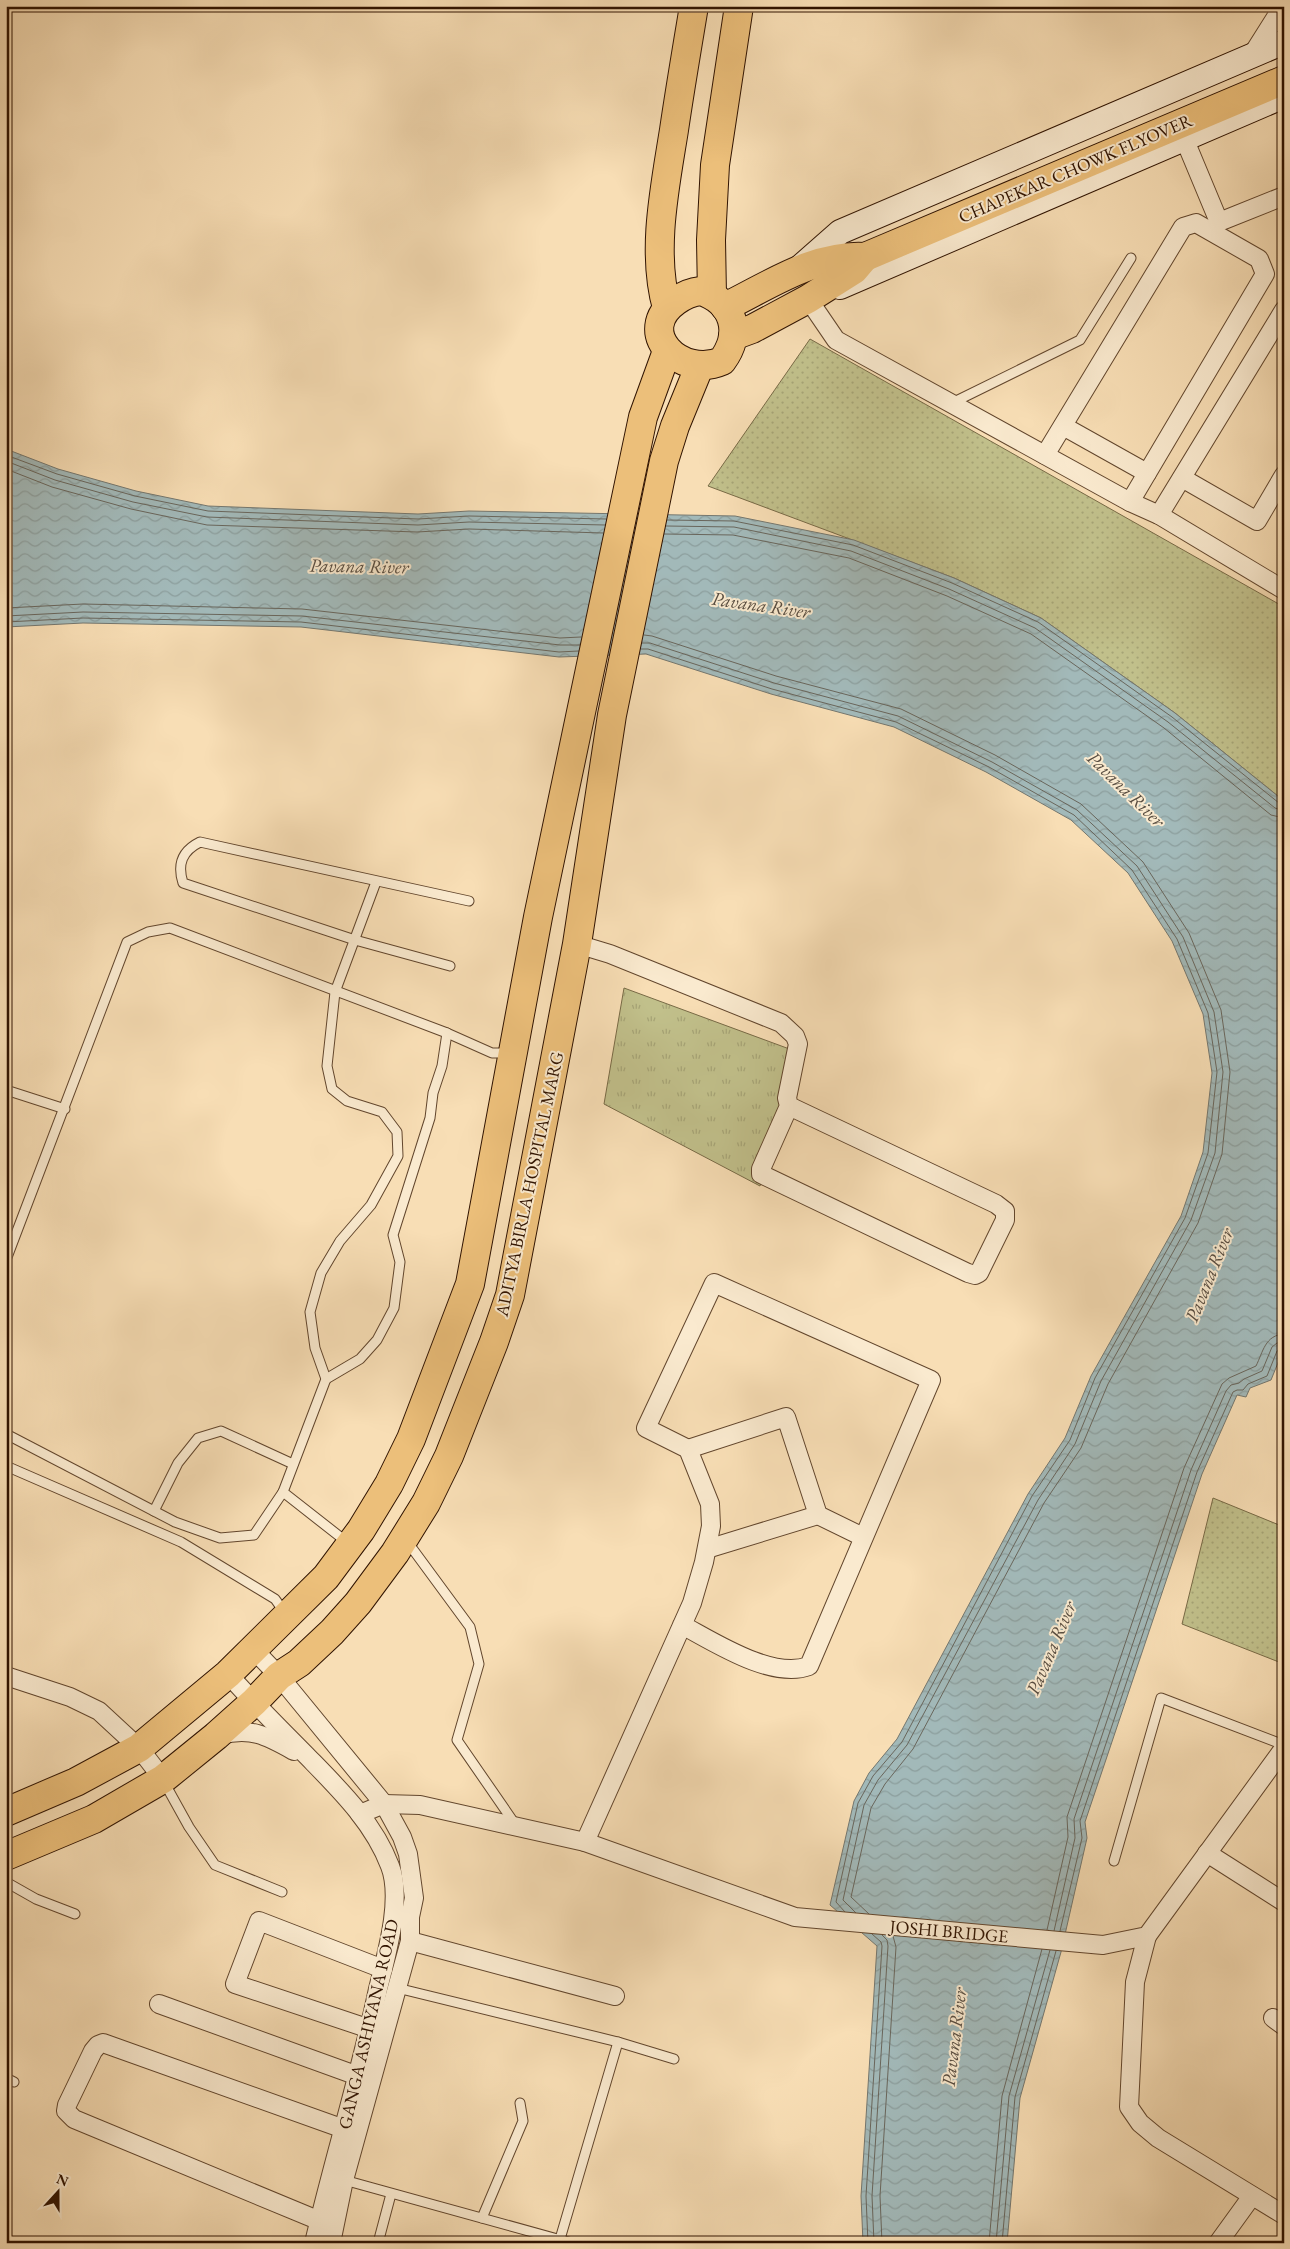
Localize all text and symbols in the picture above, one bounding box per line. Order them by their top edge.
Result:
street label: CHAPEKAR CHOWK FLYOVER [955,108,1196,228]
water label: Pavana River [309,553,410,579]
water label: Pavana River [710,586,813,624]
water label: Pavana River [1082,746,1171,833]
street label: ADITYA BIRLA HOSPITAL MARG [489,1049,568,1320]
water label: Pavana River [1179,1224,1239,1326]
water label: Pavana River [1020,1597,1082,1699]
street label: JOSHI BRIDGE [887,1914,1009,1948]
street label: GANGA ASHIYANA ROAD [333,1917,403,2131]
water label: Pavana River [936,1985,973,2088]
north arrow [32,2166,82,2216]
text: N [54,2169,72,2191]

